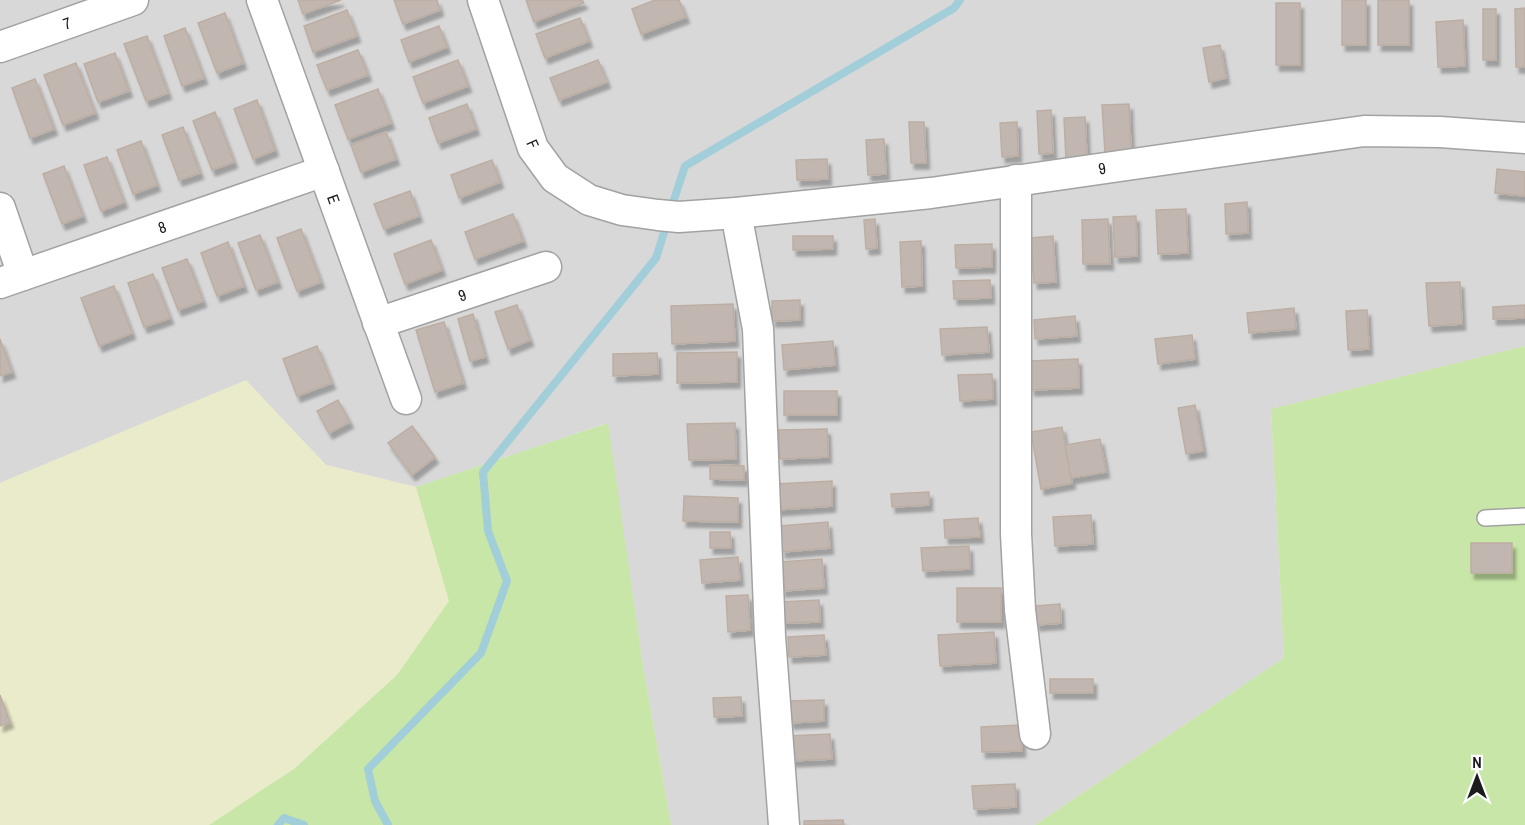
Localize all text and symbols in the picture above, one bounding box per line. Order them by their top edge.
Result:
street label: 7 [60,11,74,35]
street label: F [521,136,545,152]
street label: 9 [1097,157,1107,179]
street label: E [322,191,346,207]
street label: 8 [155,215,169,239]
street label: 9 [455,283,469,307]
north arrow [1447,747,1507,807]
text: N [1472,751,1482,773]

